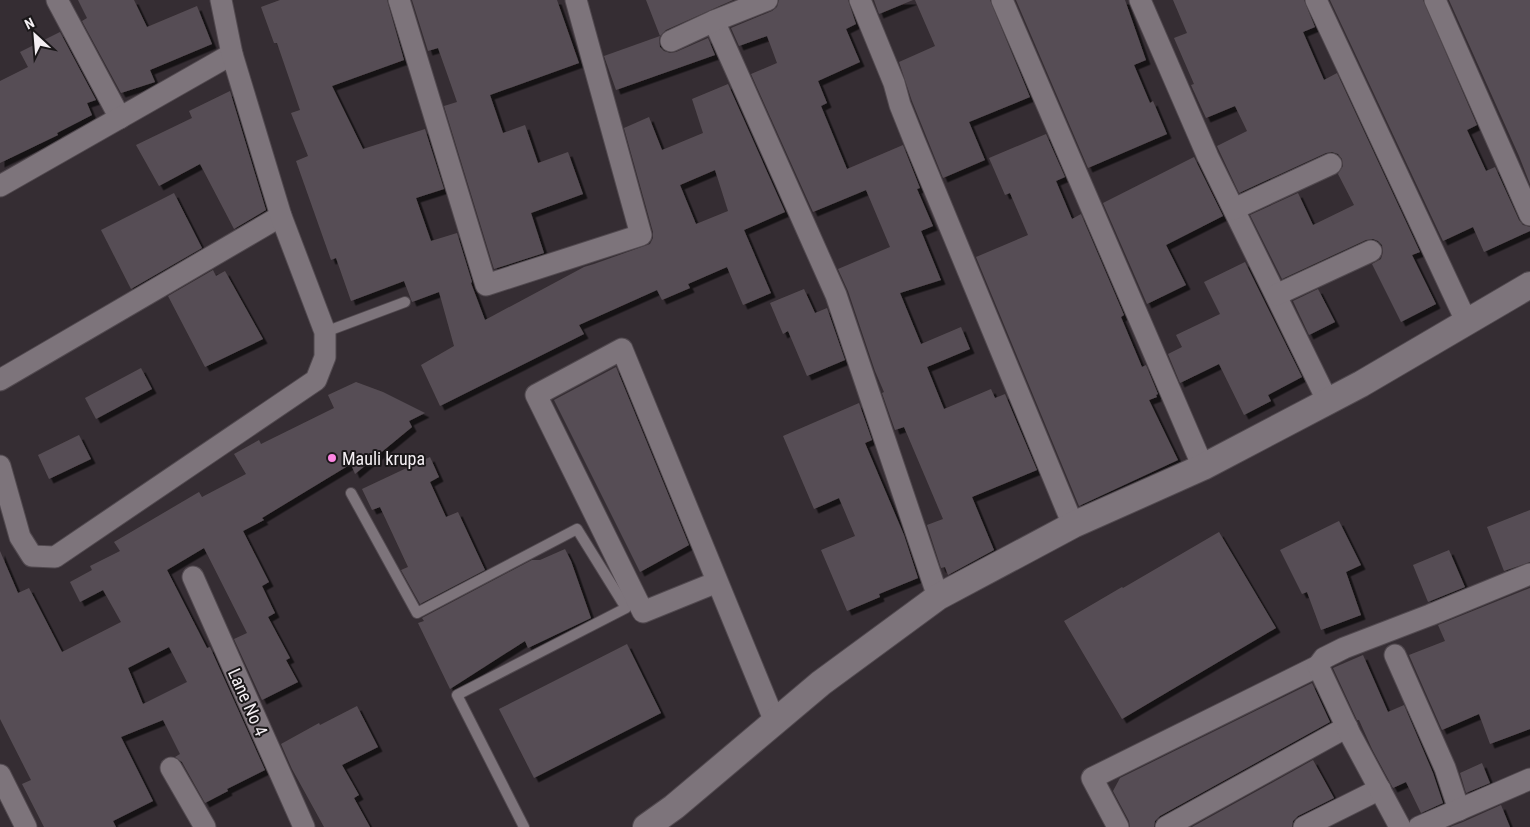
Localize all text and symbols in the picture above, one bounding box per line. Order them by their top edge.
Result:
north arrow [10,10,60,60]
text: N [22,14,37,32]
place label: Mauli krupa [342,448,425,469]
marker: Mauli krupa [326,452,338,464]
street label: Lane No 4 [224,665,272,739]

